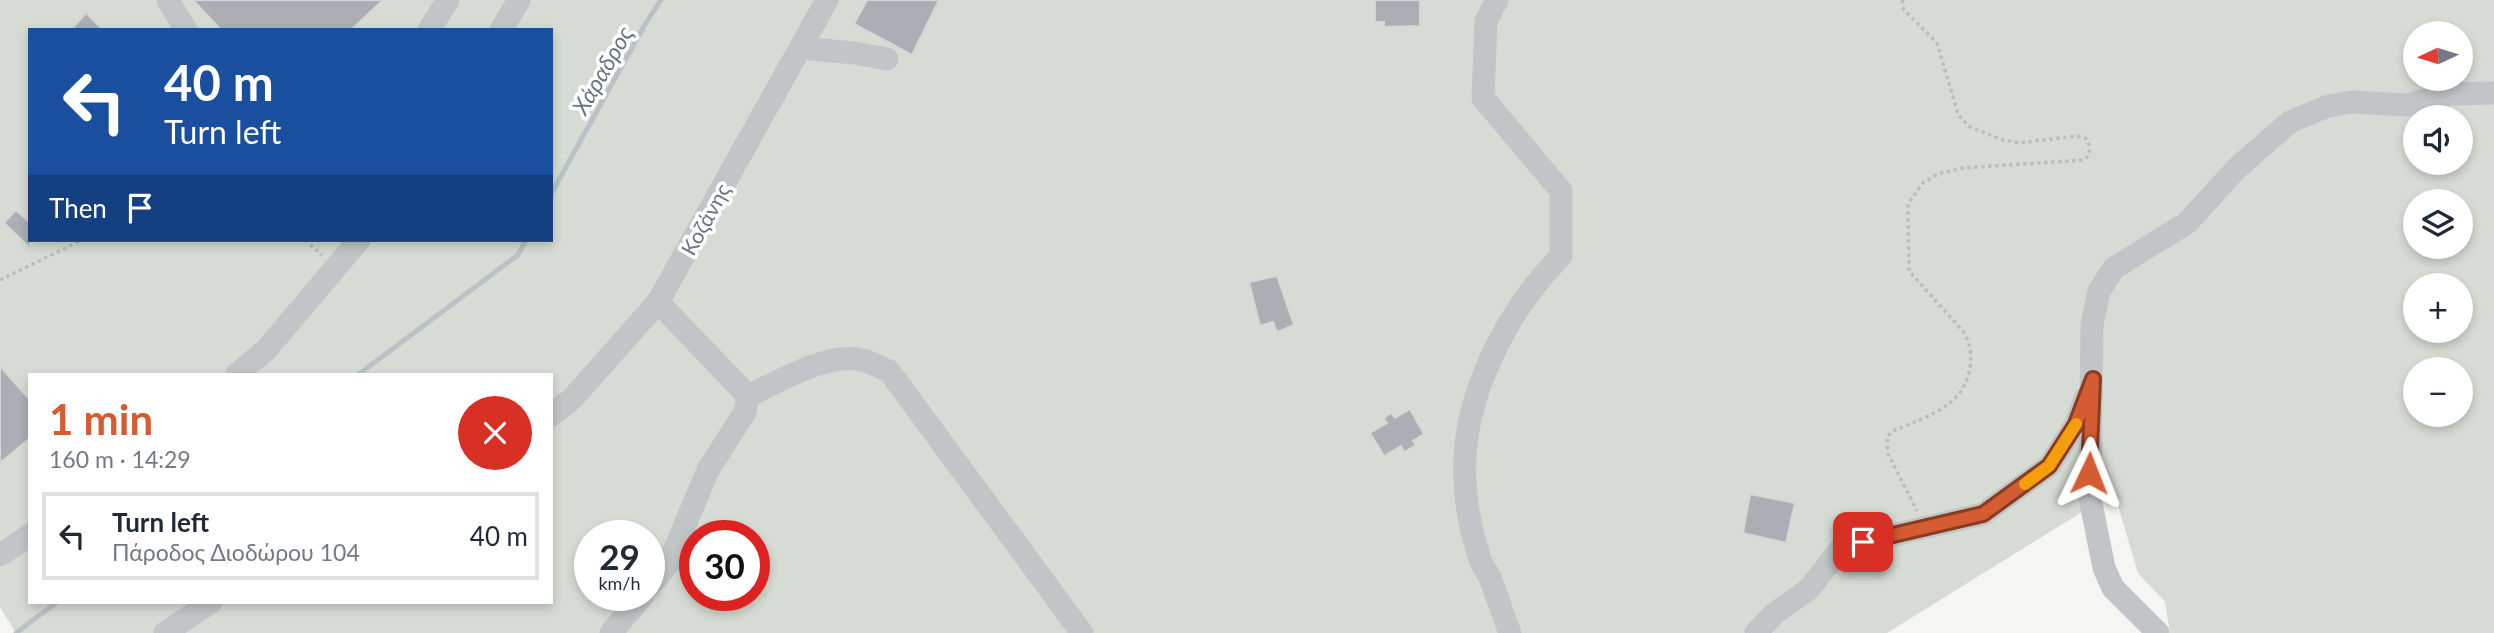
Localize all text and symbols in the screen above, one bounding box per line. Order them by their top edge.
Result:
water label: Χάραδρος [565,21,638,120]
north arrow [2403,21,2473,91]
map controls [2403,21,2473,427]
text: 40 m [164,53,274,111]
icon: left [49,56,140,147]
button: sound [2403,105,2473,175]
text: Turn left [164,112,281,151]
street label: Κοζάνης [675,179,735,259]
icon: arrive [121,189,159,227]
button: layers [2403,189,2473,259]
text: Then [49,192,107,224]
button: + [2403,273,2473,343]
button: − [2403,357,2473,427]
text: 1 min [49,394,153,444]
button: close [458,396,532,470]
position arrow [2052,436,2126,510]
text: 160 m · 14:29 [49,445,191,473]
text: Turn left [112,506,209,538]
pin [1833,512,1893,572]
icon: left [53,517,91,555]
text: 40 m [470,520,528,552]
speed limit sign: 30 [679,520,770,611]
icon: arrive [1844,523,1882,561]
text: 29 [599,535,640,577]
text: Πάροδος Διοδώρου 104 [112,538,360,566]
text: km/h [598,572,641,594]

